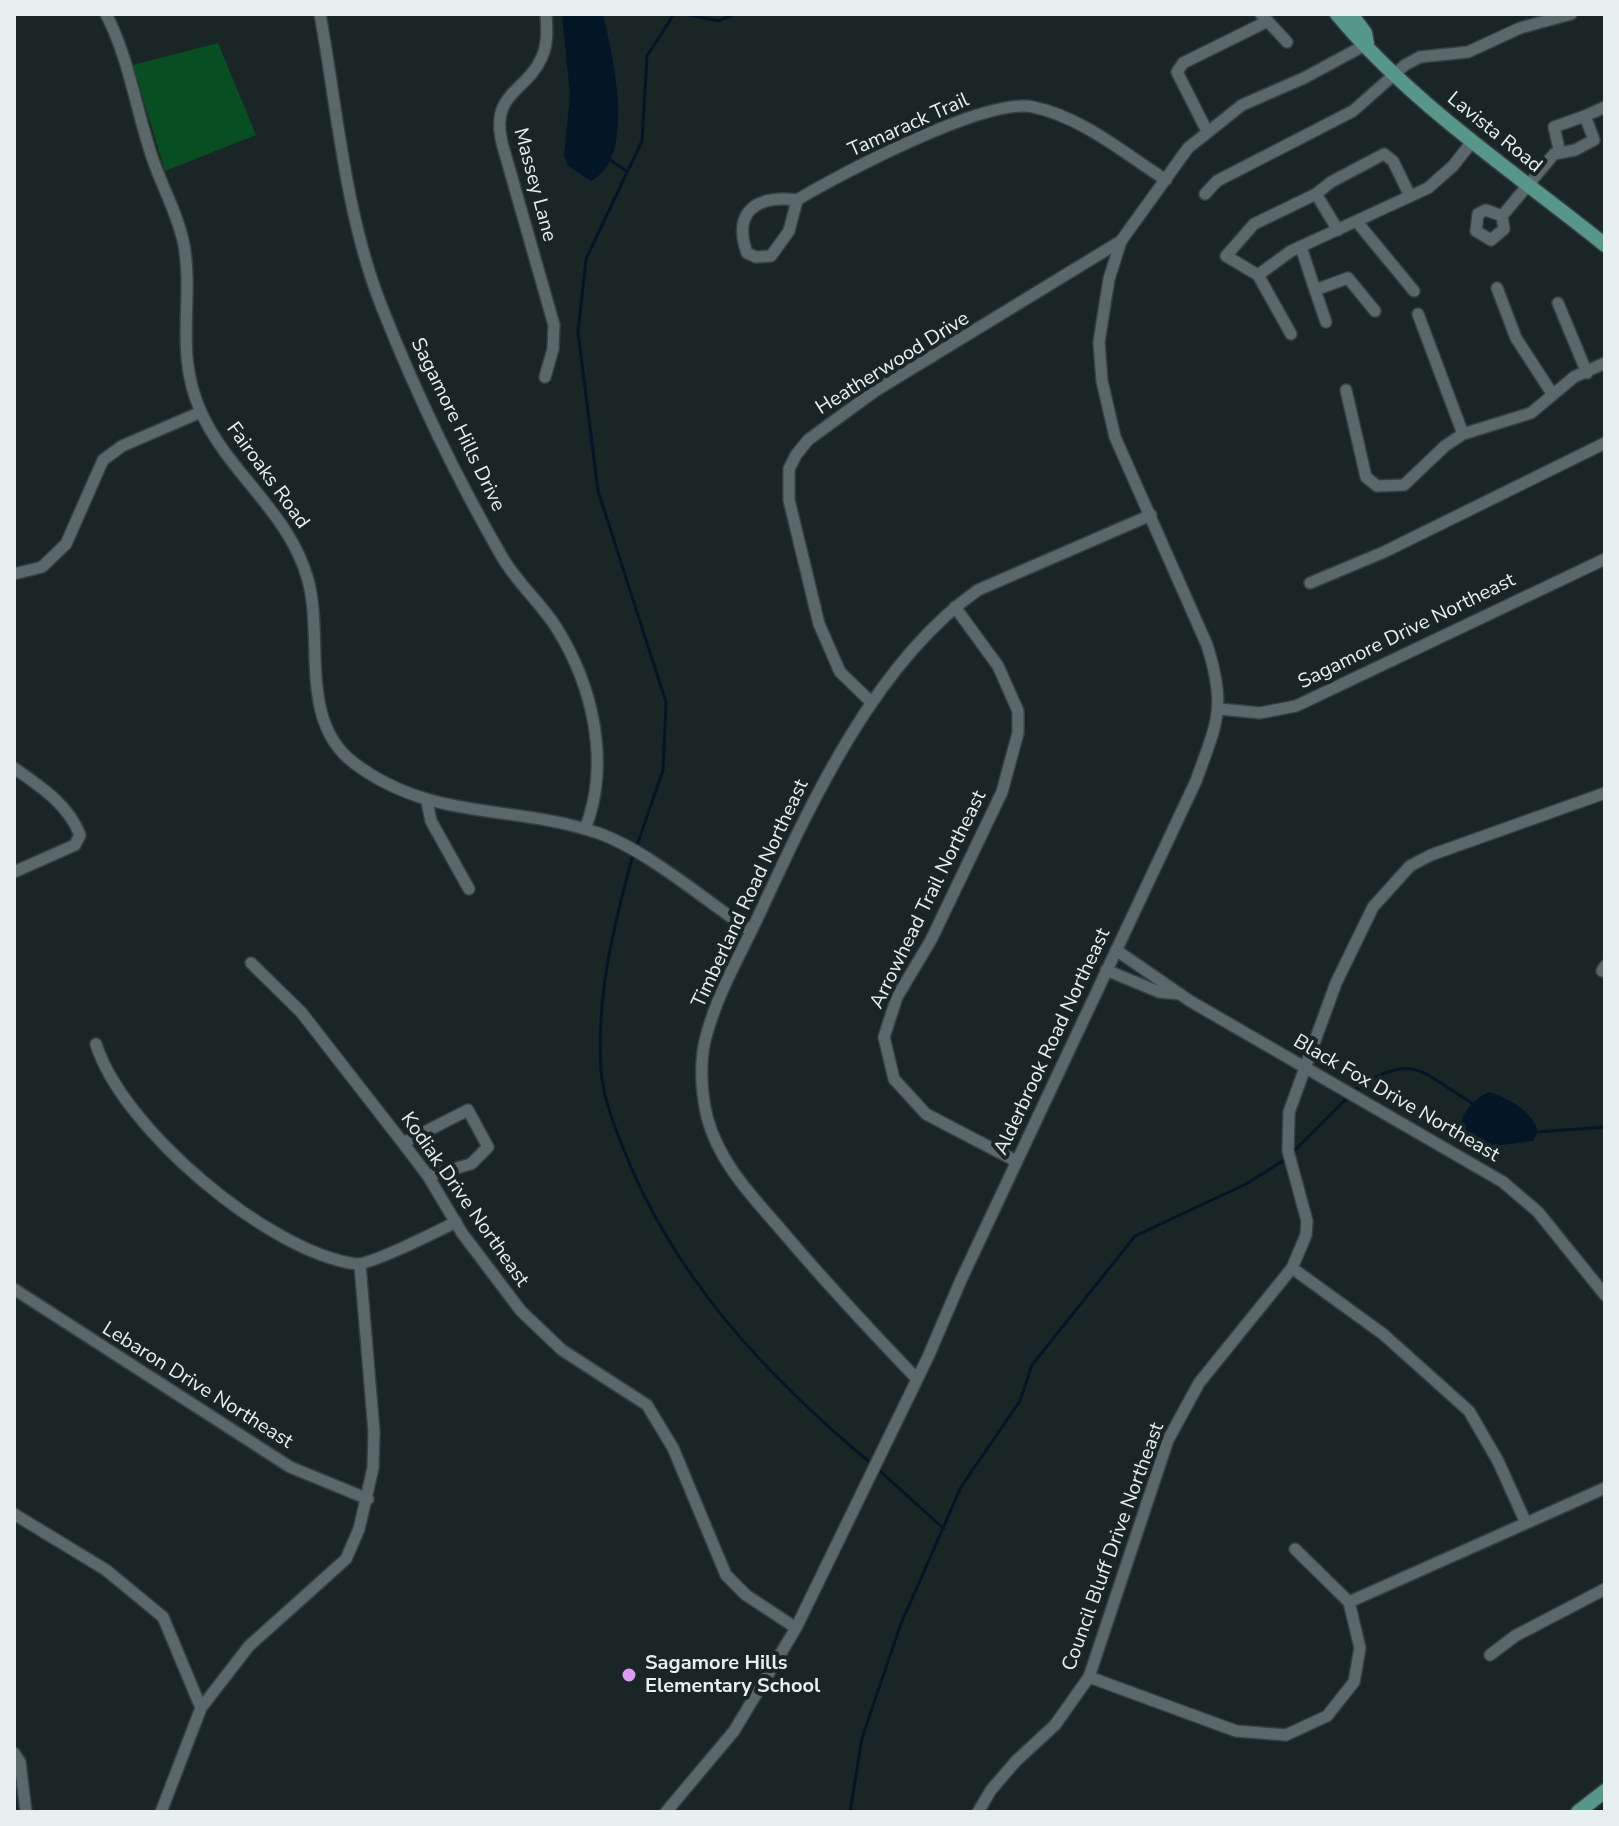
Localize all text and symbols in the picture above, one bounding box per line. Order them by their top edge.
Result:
street label: Lavista Road [1442,87,1546,179]
street label: Tamarack Trail [845,89,973,163]
street label: Massey Lane [507,126,561,244]
street label: Heatherwood Drive [812,307,974,421]
street label: Sagamore Hills Drive [405,334,509,516]
street label: Fairoaks Road [220,418,314,534]
street label: Sagamore Drive Northeast [1295,569,1519,695]
street label: Timberland Road Northeast [687,776,815,1012]
street label: Arrowhead Trail Northeast [866,787,992,1013]
street label: Alderbrook Road Northeast [990,925,1116,1159]
street label: Black Fox Drive Northeast [1289,1030,1503,1168]
street label: Kodiak Drive Northeast [395,1108,533,1292]
street label: Lebaron Drive Northeast [97,1317,297,1455]
street label: Council Bluff Drive Northeast [1058,1420,1170,1674]
place label: Sagamore Hills Elementary School [645,1652,820,1699]
marker: Sagamore Hills Elementary School [620,1666,638,1684]

